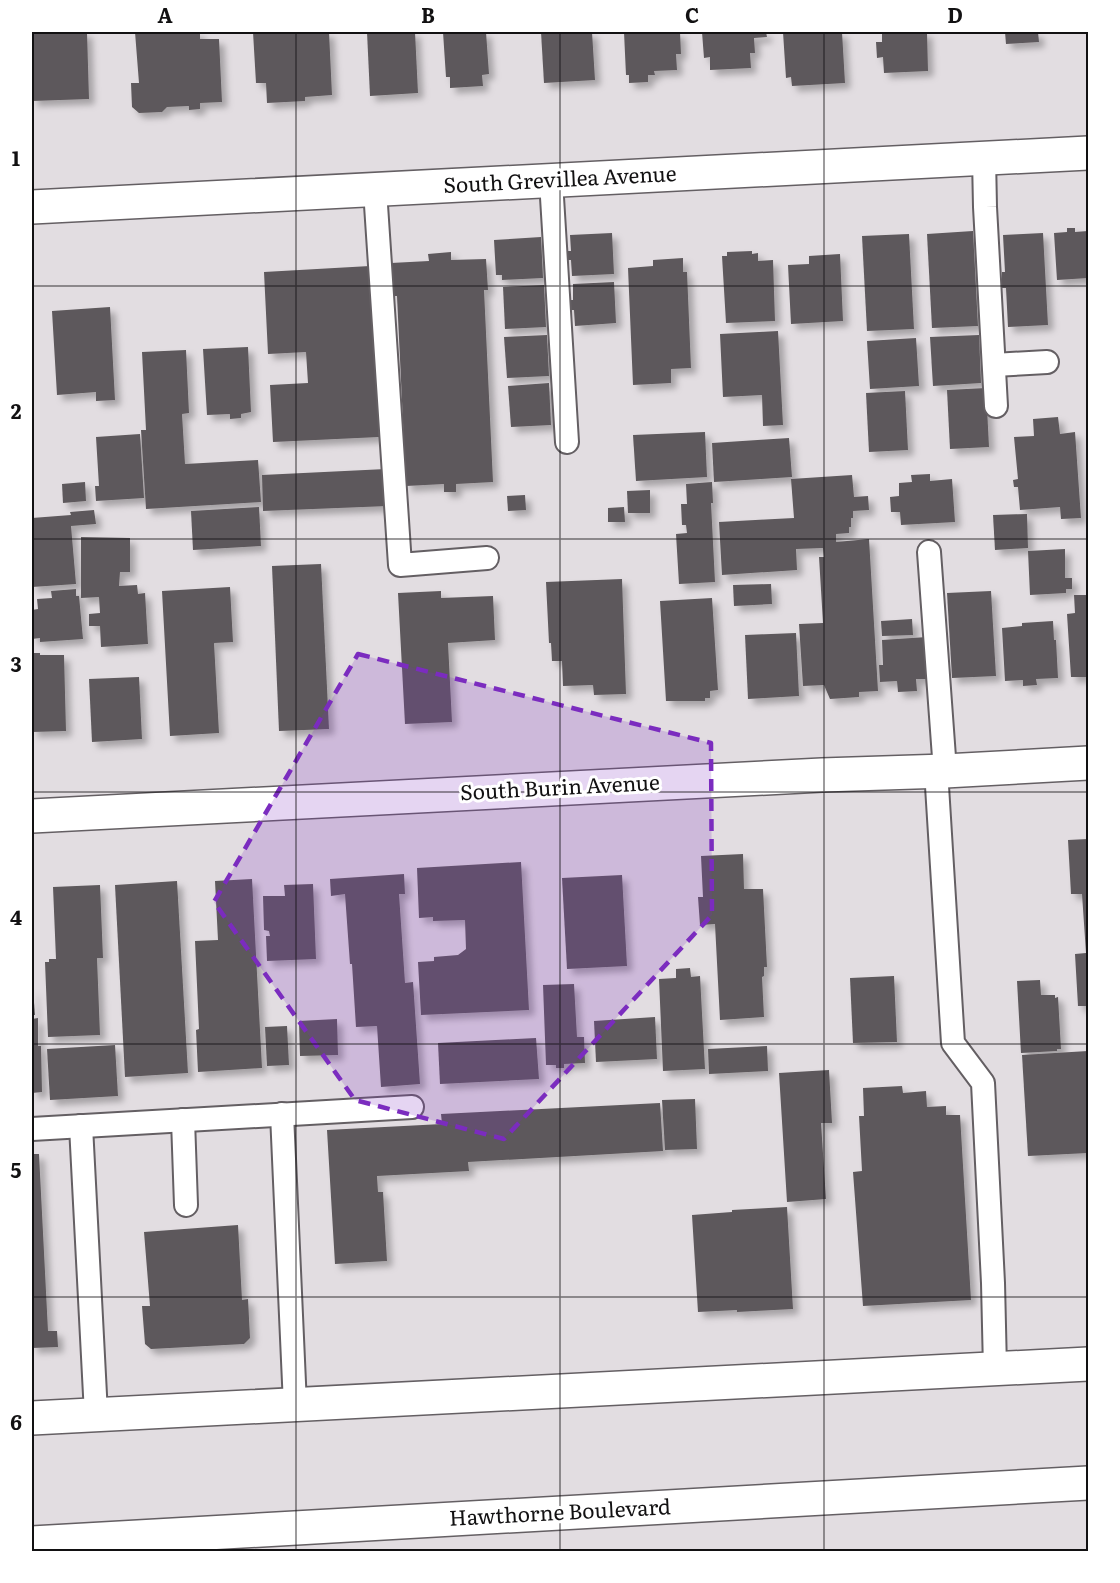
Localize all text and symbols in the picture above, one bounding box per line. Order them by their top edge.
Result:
text: A [157,0,173,29]
text: B [421,0,435,29]
text: C [685,0,699,29]
text: D [947,0,963,29]
text: 1 [12,142,20,172]
street label: South Grevillea Avenue [442,156,677,199]
text: 2 [11,395,22,425]
text: 3 [10,648,22,678]
street label: South Burin Avenue [459,765,661,806]
text: 4 [10,901,22,931]
text: 5 [11,1154,22,1184]
text: 6 [10,1406,22,1436]
street label: Hawthorne Boulevard [448,1489,672,1532]

